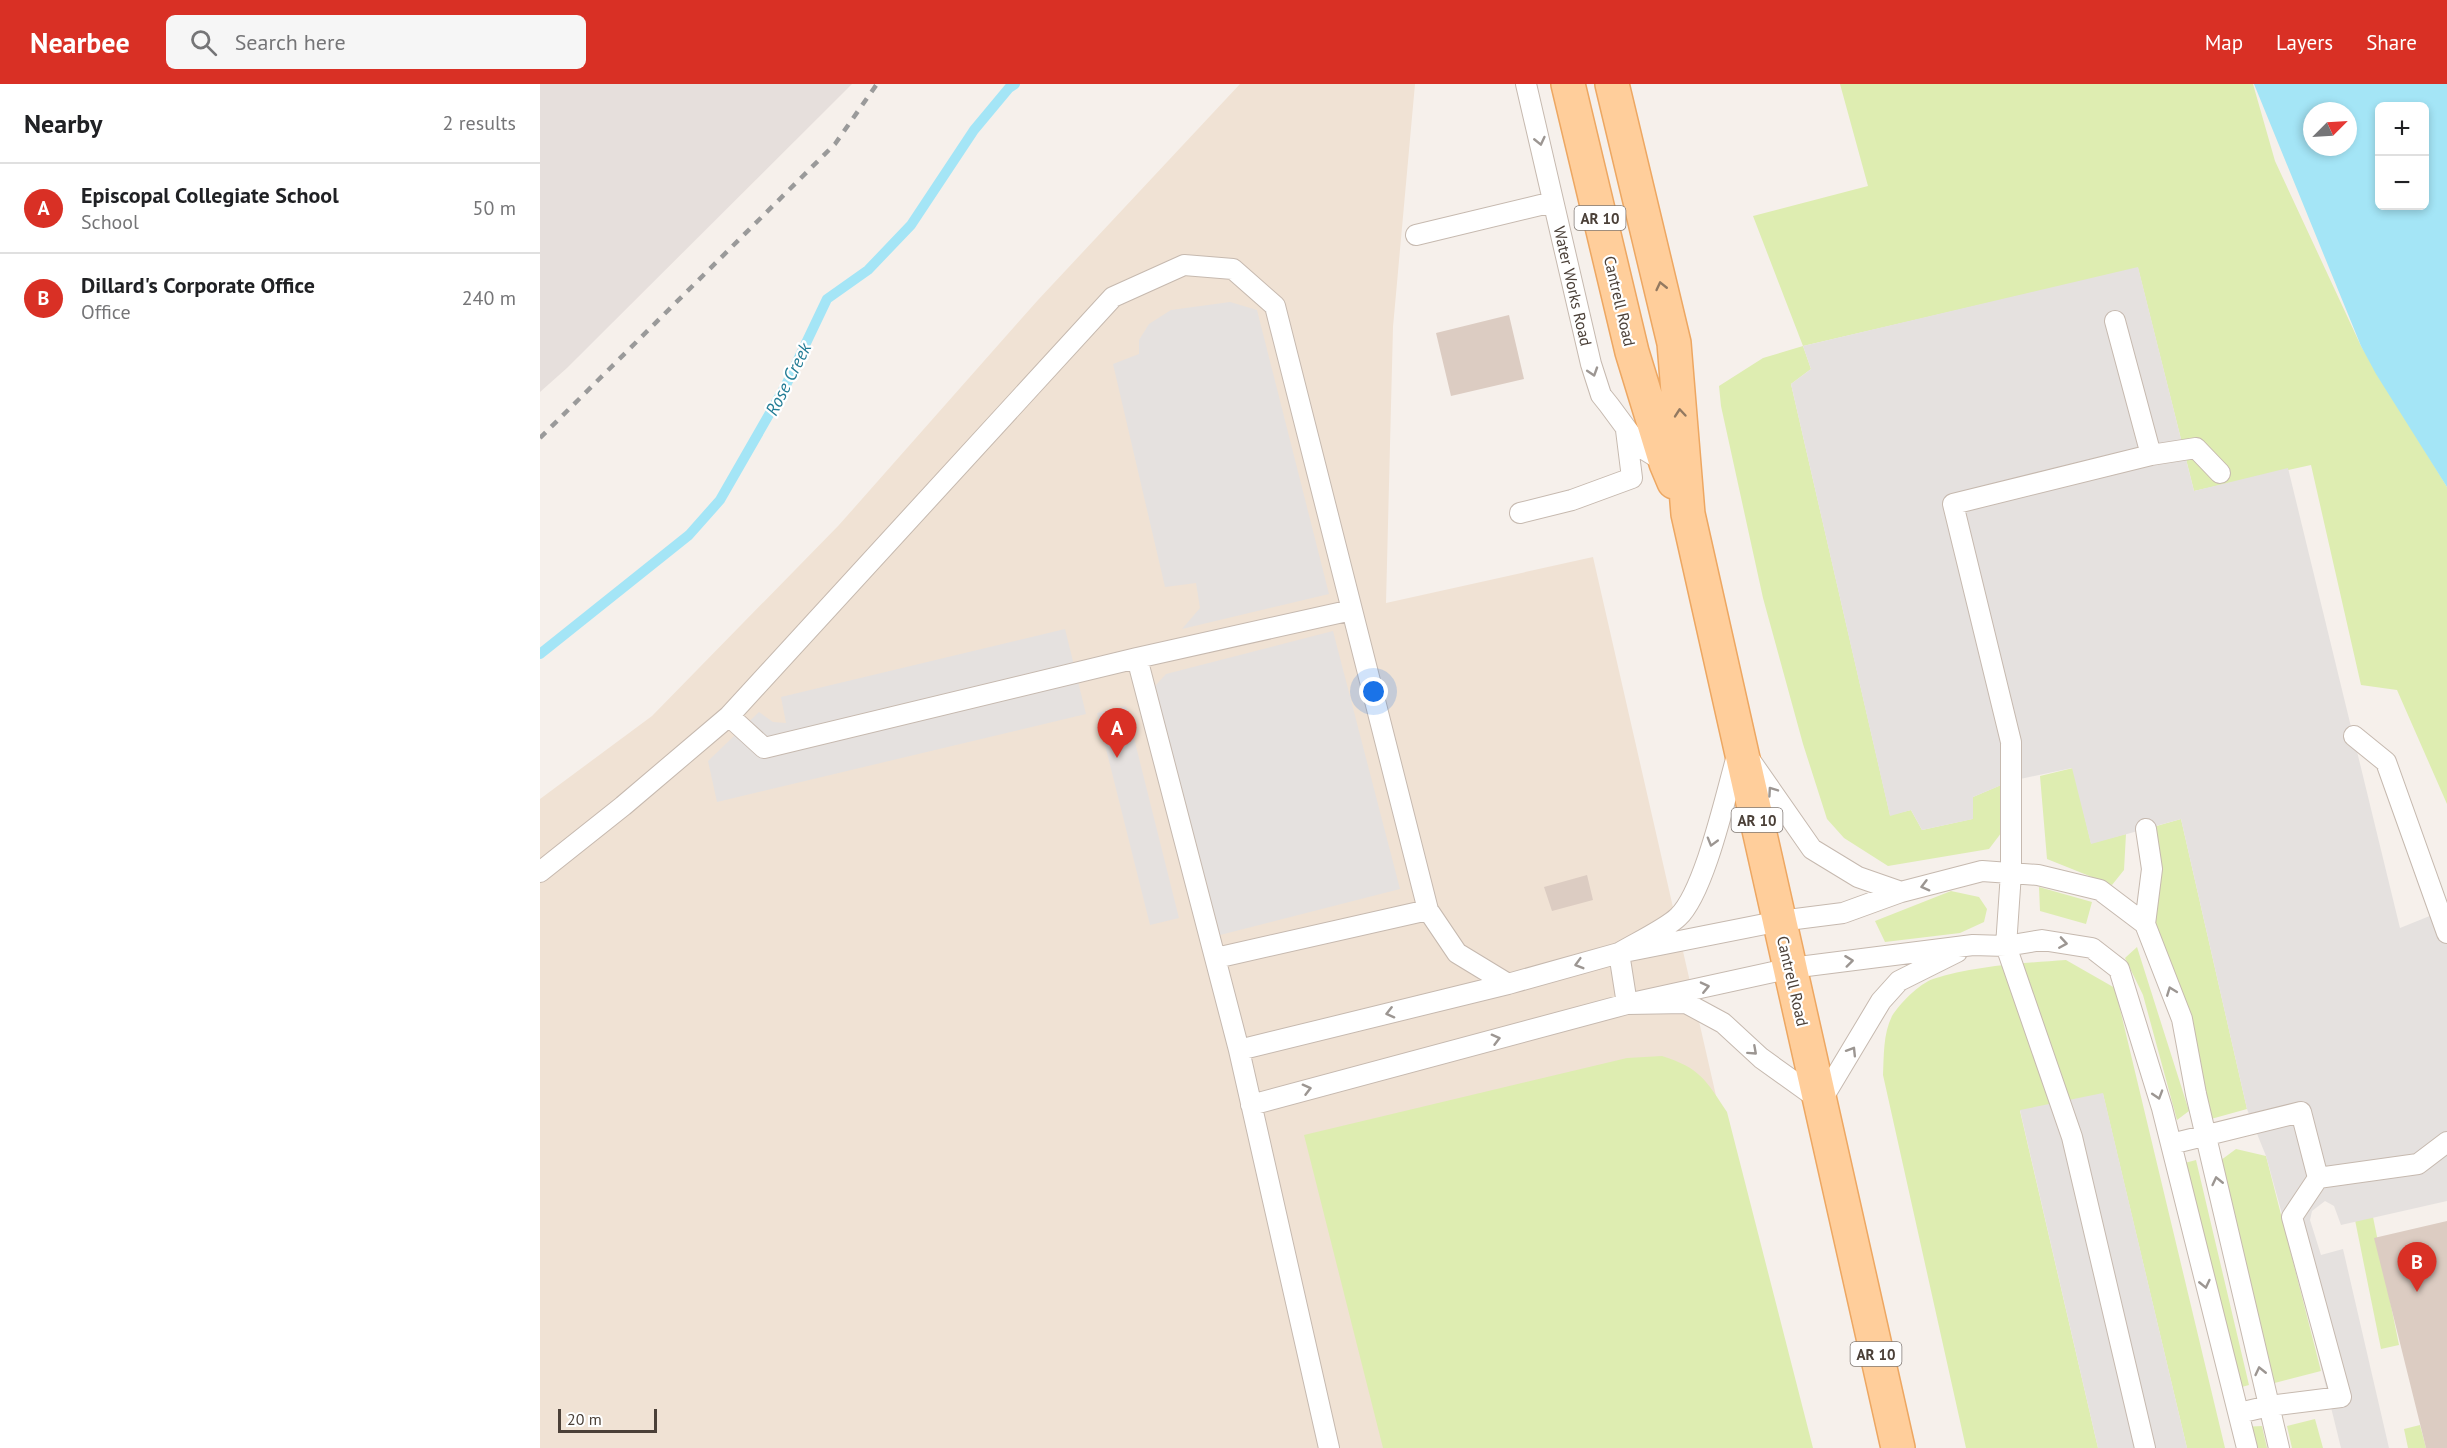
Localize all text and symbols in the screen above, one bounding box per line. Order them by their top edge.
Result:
search box [166,15,586,69]
text: Nearbee [30,24,130,61]
icon: search [187,26,220,59]
text: Search here [235,28,346,56]
text: Map [2205,29,2243,56]
text: Layers [2276,29,2333,56]
text: Share [2366,29,2417,56]
north arrow [2303,102,2357,156]
map controls [2375,102,2429,210]
button: + [2375,102,2429,156]
text: Nearby [24,107,102,140]
text: 2 results [443,110,516,136]
one-way arrow [1532,136,1545,146]
button: − [2375,156,2429,210]
text: Episcopal Collegiate School [81,181,339,209]
text: A [37,195,50,221]
text: 50 m [473,195,516,221]
road number: AR 10 [1574,206,1626,230]
text: School [81,209,139,235]
street label: Water Works Road [1549,224,1597,348]
street label: Cantrell Road [1600,254,1640,348]
text: Dillard's Corporate Office [81,271,315,299]
one-way arrow [1655,282,1668,292]
text: B [38,285,49,311]
text: 240 m [462,285,516,311]
text: Office [81,299,131,325]
water label: Rose Creek [760,338,817,419]
one-way arrow [1586,366,1599,377]
one-way arrow [1673,409,1686,418]
your location [1359,677,1388,706]
pin: A [1098,708,1136,758]
one-way arrow [1768,787,1779,798]
road number: AR 10 [1732,808,1782,832]
one-way arrow [1707,836,1719,847]
one-way arrow [1921,879,1931,891]
street label: Cantrell Road [1773,934,1813,1028]
one-way arrow [2058,936,2068,949]
one-way arrow [1844,956,1853,968]
one-way arrow [1574,957,1585,969]
one-way arrow [1700,981,1710,994]
one-way arrow [2166,987,2178,998]
one-way arrow [1386,1005,1396,1018]
one-way arrow [1490,1034,1500,1046]
one-way arrow [1746,1044,1757,1055]
one-way arrow [1844,1047,1856,1057]
one-way arrow [1302,1084,1312,1097]
one-way arrow [2151,1089,2163,1100]
one-way arrow [2211,1176,2224,1186]
pin: B [2398,1242,2436,1292]
one-way arrow [2198,1279,2211,1289]
road number: AR 10 [1850,1342,1902,1366]
one-way arrow [2254,1366,2267,1376]
scale bar [558,1406,657,1434]
text: 20 m [567,1409,602,1429]

